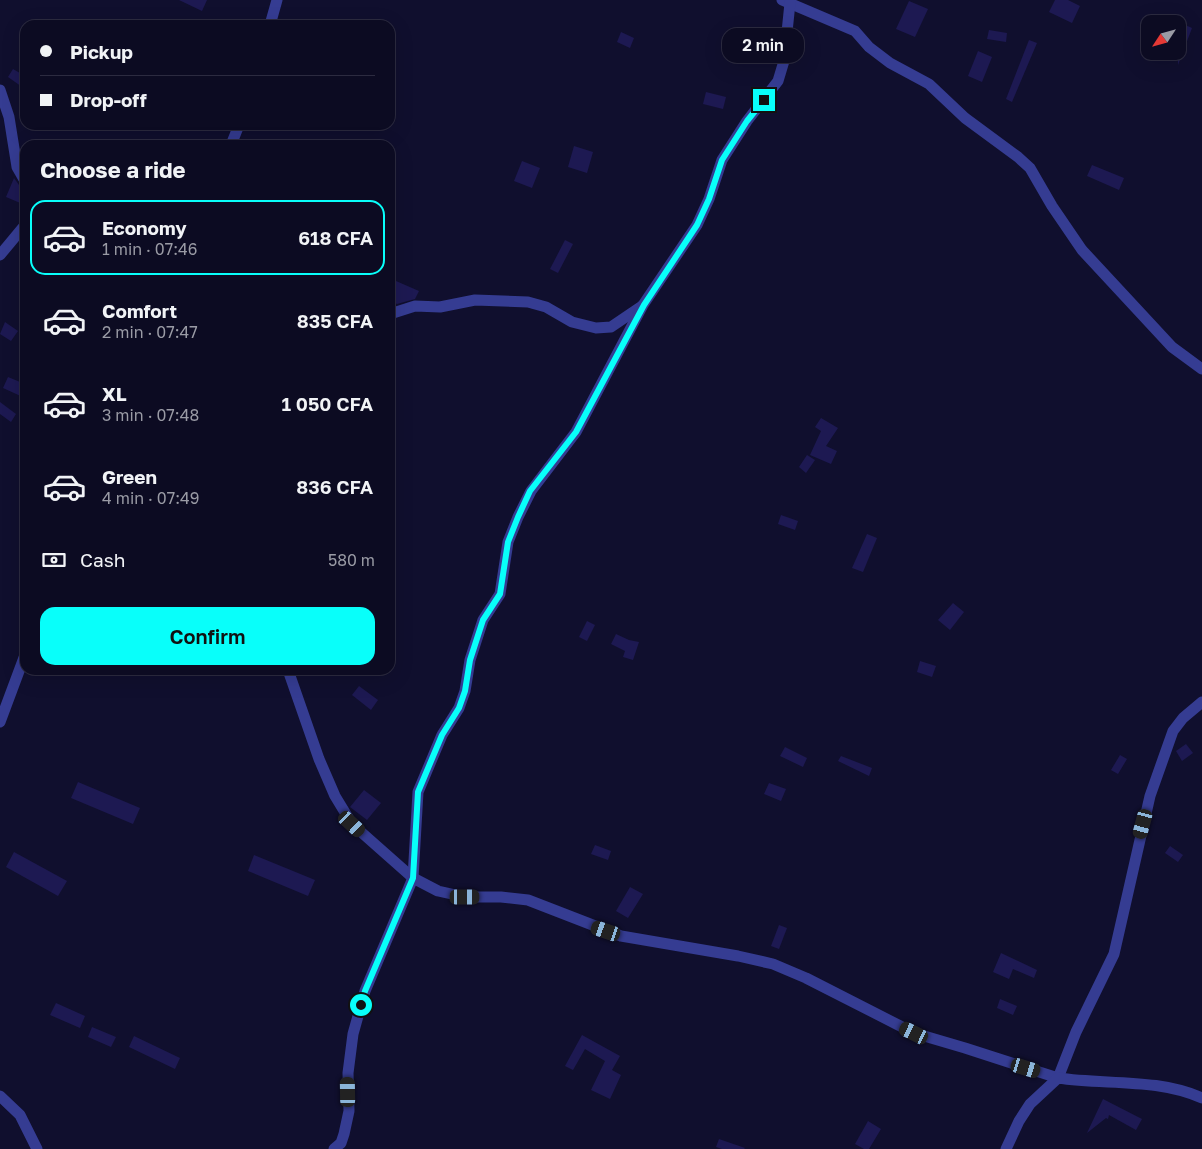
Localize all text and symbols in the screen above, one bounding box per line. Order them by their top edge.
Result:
north arrow [1141,15,1186,60]
map controls [1141,15,1186,60]
callout: 2 min [723,28,805,62]
text: 2 min [742,35,784,55]
text: Pickup [70,40,133,63]
text: Drop-off [70,88,147,111]
route end [753,89,775,111]
text: Choose a ride [40,156,186,183]
icon: car [42,215,87,260]
text: Economy [102,216,187,239]
text: 618 CFA [298,226,373,249]
text: 1 min · 07:46 [102,239,198,259]
icon: car [42,298,87,343]
text: Comfort [102,299,177,322]
text: 835 CFA [297,309,373,332]
text: 2 min · 07:47 [102,322,198,342]
icon: car [42,381,87,426]
text: XL [102,382,127,405]
text: 1 050 CFA [282,392,373,415]
text: 3 min · 07:48 [102,405,199,425]
icon: car [42,464,87,509]
text: Green [102,465,157,488]
text: 836 CFA [296,475,373,498]
text: 4 min · 07:49 [102,488,200,508]
icon: cash [40,546,68,574]
text: Cash [80,548,125,571]
text: 580 m [328,550,375,570]
button: Confirm [40,607,375,665]
car [335,808,368,840]
car [1131,808,1154,840]
car [450,890,480,905]
car [589,919,622,943]
route start [350,994,372,1016]
car [897,1020,930,1046]
car [1009,1056,1042,1080]
car [340,1077,355,1107]

